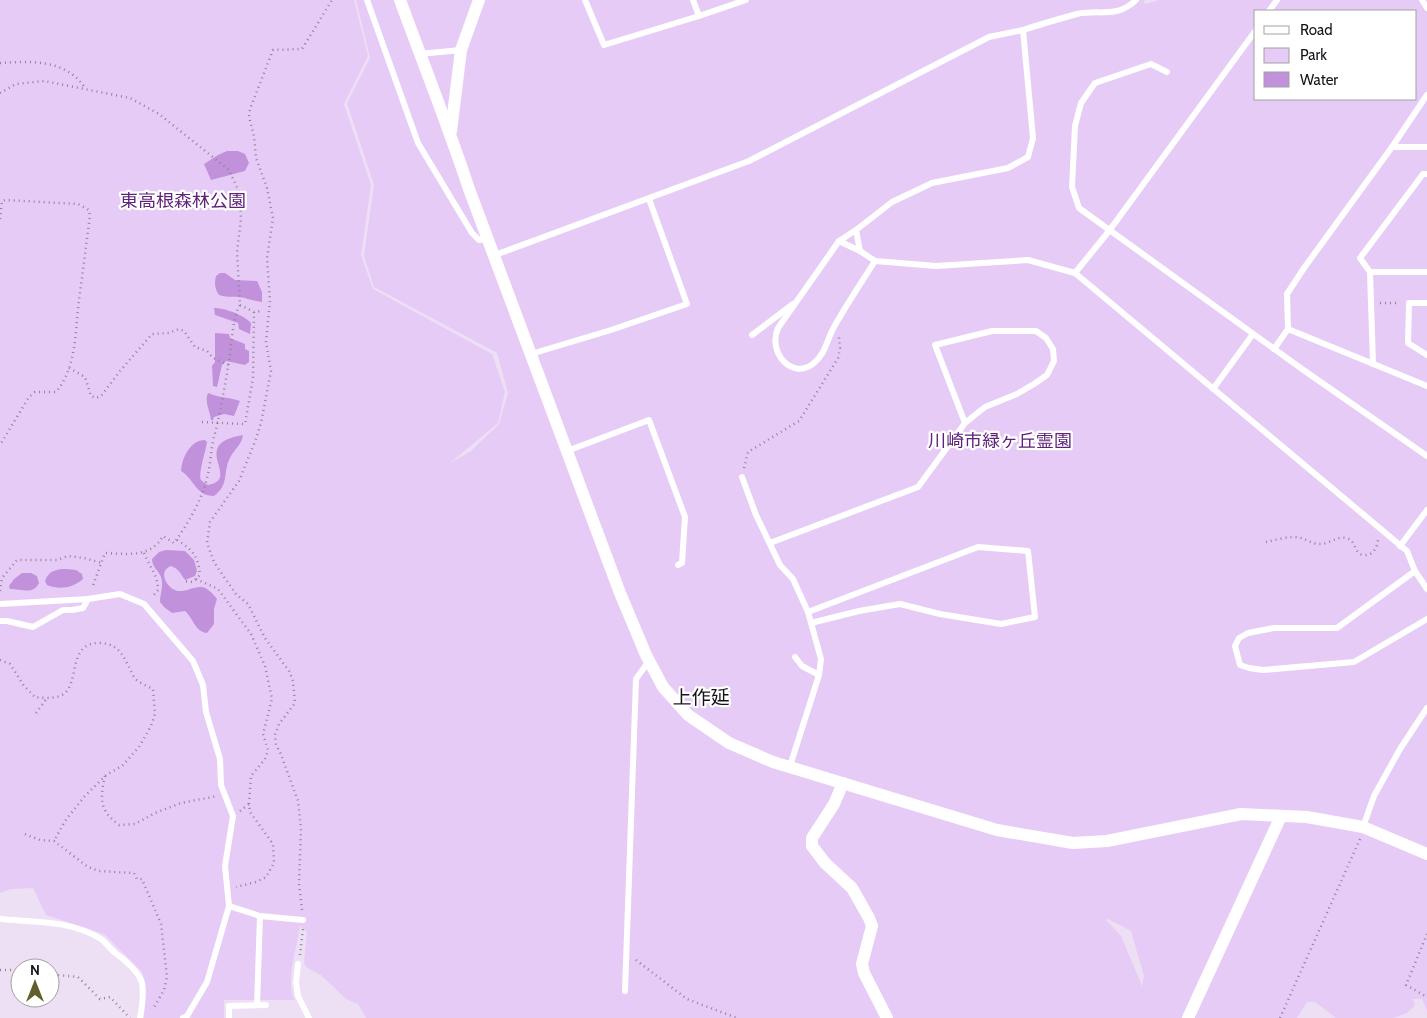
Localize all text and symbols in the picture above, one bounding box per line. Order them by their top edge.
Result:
legend [1254,10,1417,100]
text: Road [1300,21,1333,39]
text: Park [1300,46,1327,64]
text: Water [1300,71,1338,89]
park label: 東高根森林公園 [120,190,246,212]
park label: 川崎市緑ヶ丘霊園 [928,430,1072,452]
district label: 上作延 [672,686,730,709]
north arrow [10,958,60,1008]
text: N [30,961,40,979]

